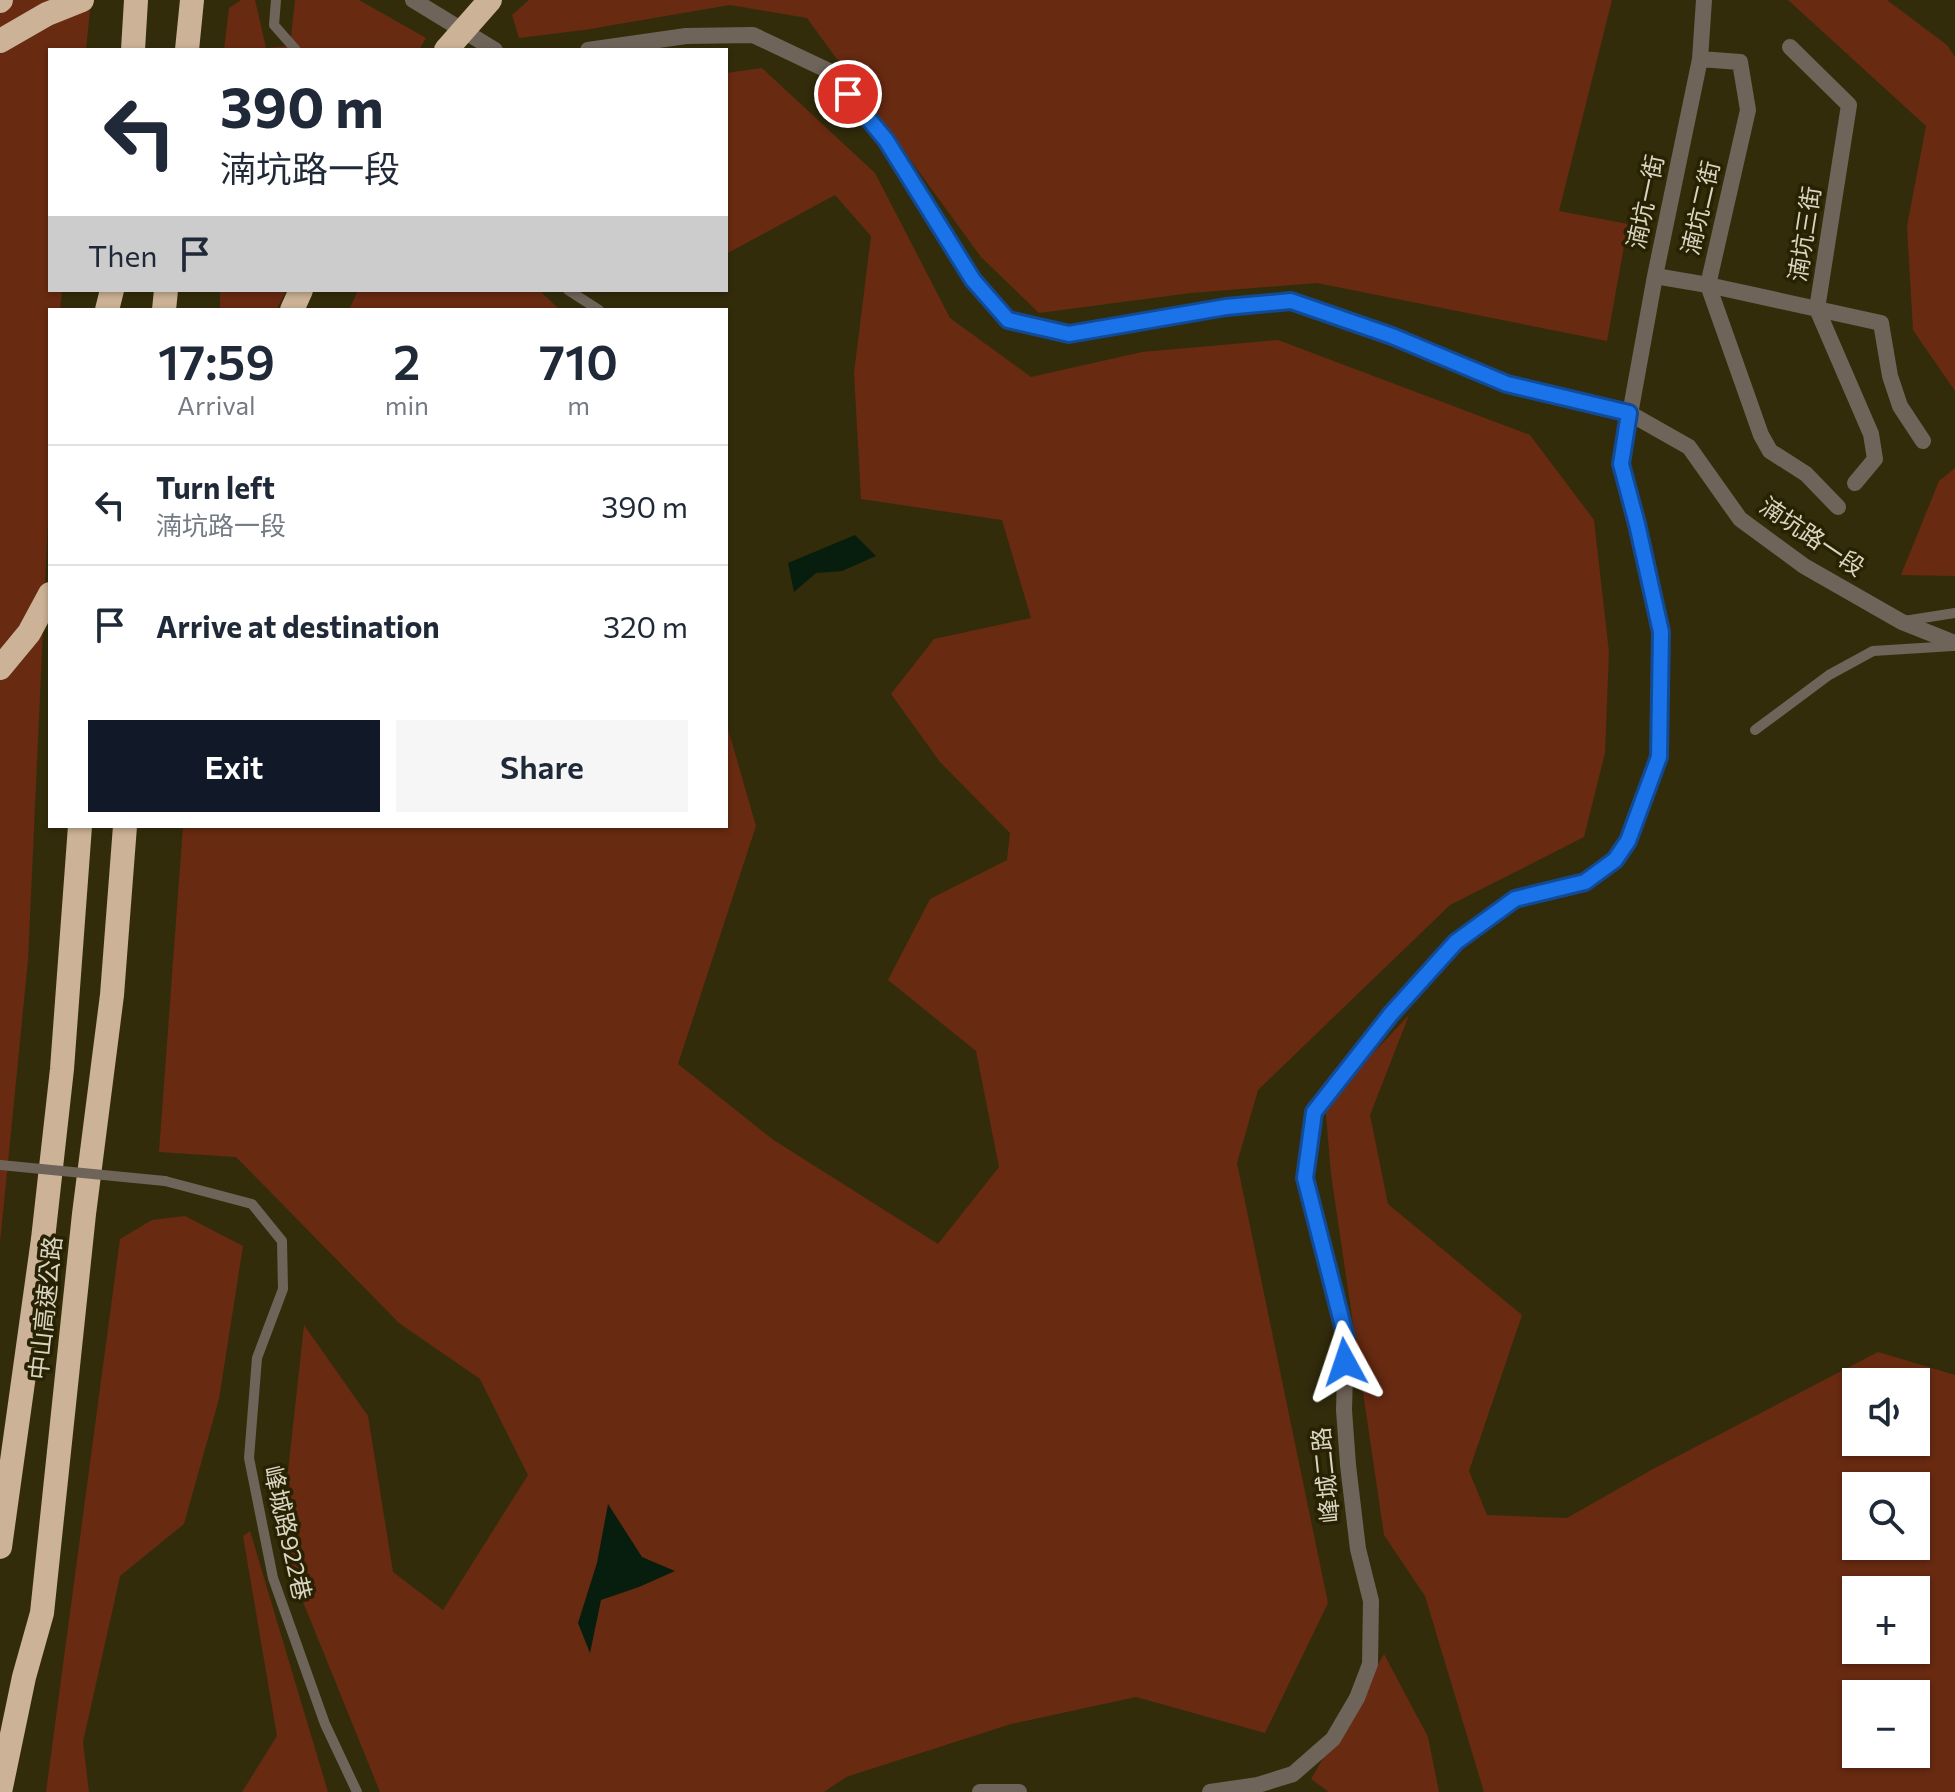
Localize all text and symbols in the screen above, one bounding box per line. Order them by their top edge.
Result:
pin [814,60,882,128]
text: 390 m [220,71,384,140]
icon: arrive [826,72,870,116]
icon: left [88,80,192,184]
text: 湳坑路一段 [220,145,400,189]
street label: 湳坑一街 [1620,152,1669,252]
street label: 湳坑二街 [1675,158,1724,258]
street label: 湳坑三街 [1782,184,1825,283]
icon: arrive [173,232,217,276]
text: Then [88,236,157,273]
text: 17:59 [158,331,275,390]
text: 2 [393,331,420,390]
text: 710 [539,331,618,390]
text: Arrival [177,389,256,420]
text: min [385,389,429,420]
text: m [567,389,590,420]
text: Turn left [156,468,275,505]
icon: left [88,483,132,527]
text: 390 m [601,487,688,524]
street label: 湳坑路一段 [1755,490,1871,581]
text: 湳坑路一段 [156,509,286,540]
icon: arrive [88,603,132,647]
text: Arrive at destination [156,607,440,644]
text: 320 m [603,607,688,644]
button: Exit [88,720,380,812]
button: Share [396,720,688,812]
street label: 中山高速公路 [23,1235,66,1381]
position arrow [1303,1320,1387,1404]
map controls [1842,1368,1930,1768]
button: sound [1842,1368,1930,1456]
street label: 峰城二路 [1305,1426,1344,1524]
street label: 峰城路922巷 [259,1463,318,1603]
button: search [1842,1472,1930,1560]
button: + [1842,1576,1930,1664]
button: − [1842,1680,1930,1768]

